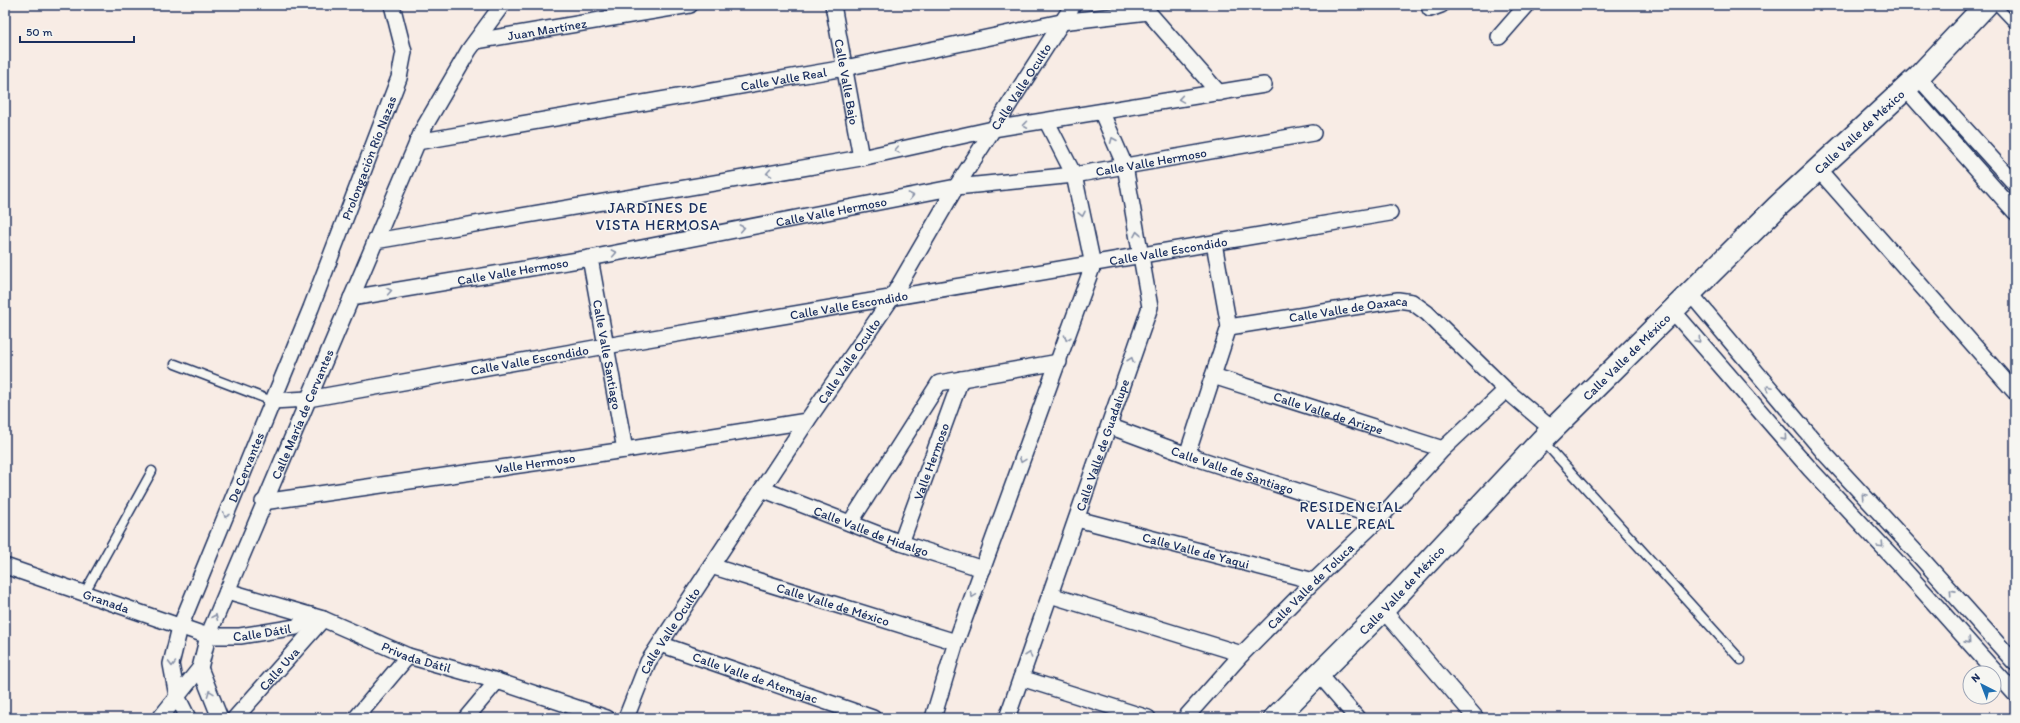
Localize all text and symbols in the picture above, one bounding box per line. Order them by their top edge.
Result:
street label: Juan Martínez [506,15,588,43]
scale bar [20,18,134,44]
text: 50 m [26,25,52,39]
street label: Calle Valle Bajo [832,37,862,126]
street label: Calle Valle Oculto [987,40,1054,133]
street label: Calle Valle Real [739,64,828,93]
street label: Calle Valle de México [1811,86,1908,177]
street label: Prolongación Río Nazas [338,93,399,222]
one-way arrow [1178,95,1184,103]
one-way arrow [1022,120,1028,129]
one-way arrow [1110,136,1118,144]
street label: Calle Valle Hermoso [1094,144,1208,179]
one-way arrow [894,145,900,154]
one-way arrow [766,169,773,177]
one-way arrow [908,192,914,200]
street label: Calle Valle Hermoso [774,193,888,229]
district label: JARDINES DE VISTA HERMOSA [596,199,720,234]
one-way arrow [1077,210,1085,217]
one-way arrow [739,225,745,233]
one-way arrow [1133,231,1142,237]
street label: Calle Valle Escondido [1108,233,1229,268]
one-way arrow [611,249,617,258]
street label: Calle Valle Hermoso [456,254,570,288]
one-way arrow [386,287,393,296]
street label: Calle Valle Escondido [789,287,909,322]
street label: Calle Valle de Oaxaca [1288,292,1410,325]
street label: Calle Valle Santiago [590,298,625,411]
street label: Calle Valle de México [1579,310,1673,403]
street label: Calle Valle Oculto [814,315,883,406]
one-way arrow [1063,335,1072,342]
one-way arrow [1694,336,1701,343]
street label: Calle Valle Escondido [469,342,590,377]
street label: Calle María de Cervantes [268,347,336,482]
one-way arrow [1127,357,1135,364]
street label: Calle Valle de Guadalupe [1072,377,1132,513]
one-way arrow [1767,385,1774,392]
street label: Calle Valle de Arizpe [1272,388,1385,437]
street label: Valle Hermoso [910,420,952,502]
street label: De Cervantes [225,430,267,504]
one-way arrow [1779,434,1786,441]
street label: Calle Valle de Santiago [1169,442,1296,497]
street label: Valle Hermoso [494,450,577,476]
one-way arrow [1019,457,1027,464]
one-way arrow [1861,493,1869,501]
district label: RESIDENCIAL VALLE REAL [1299,498,1403,533]
street label: Calle Valle de Hidalgo [812,502,931,559]
one-way arrow [223,511,231,518]
street label: Calle Valle de Yaqui [1141,529,1251,571]
street label: Calle Valle de Toluca [1264,539,1357,632]
one-way arrow [1876,540,1883,547]
street label: Calle Valle de México [1355,542,1448,638]
street label: Calle Valle de México [775,579,892,629]
street label: Calle Valle Oculto [637,584,703,676]
street label: Granada [81,586,132,616]
one-way arrow [1949,589,1956,597]
one-way arrow [969,592,977,599]
one-way arrow [211,614,219,621]
street label: Calle Dátil [233,620,292,644]
one-way arrow [1963,636,1971,644]
street label: Privada Dátil [379,638,453,675]
street label: Calle Uva [256,644,302,693]
street label: Calle Valle de Atemajac [691,648,820,706]
one-way arrow [1024,651,1033,658]
one-way arrow [168,662,176,668]
north arrow [1962,665,2002,705]
text: N [1969,671,1983,685]
one-way arrow [207,690,215,697]

